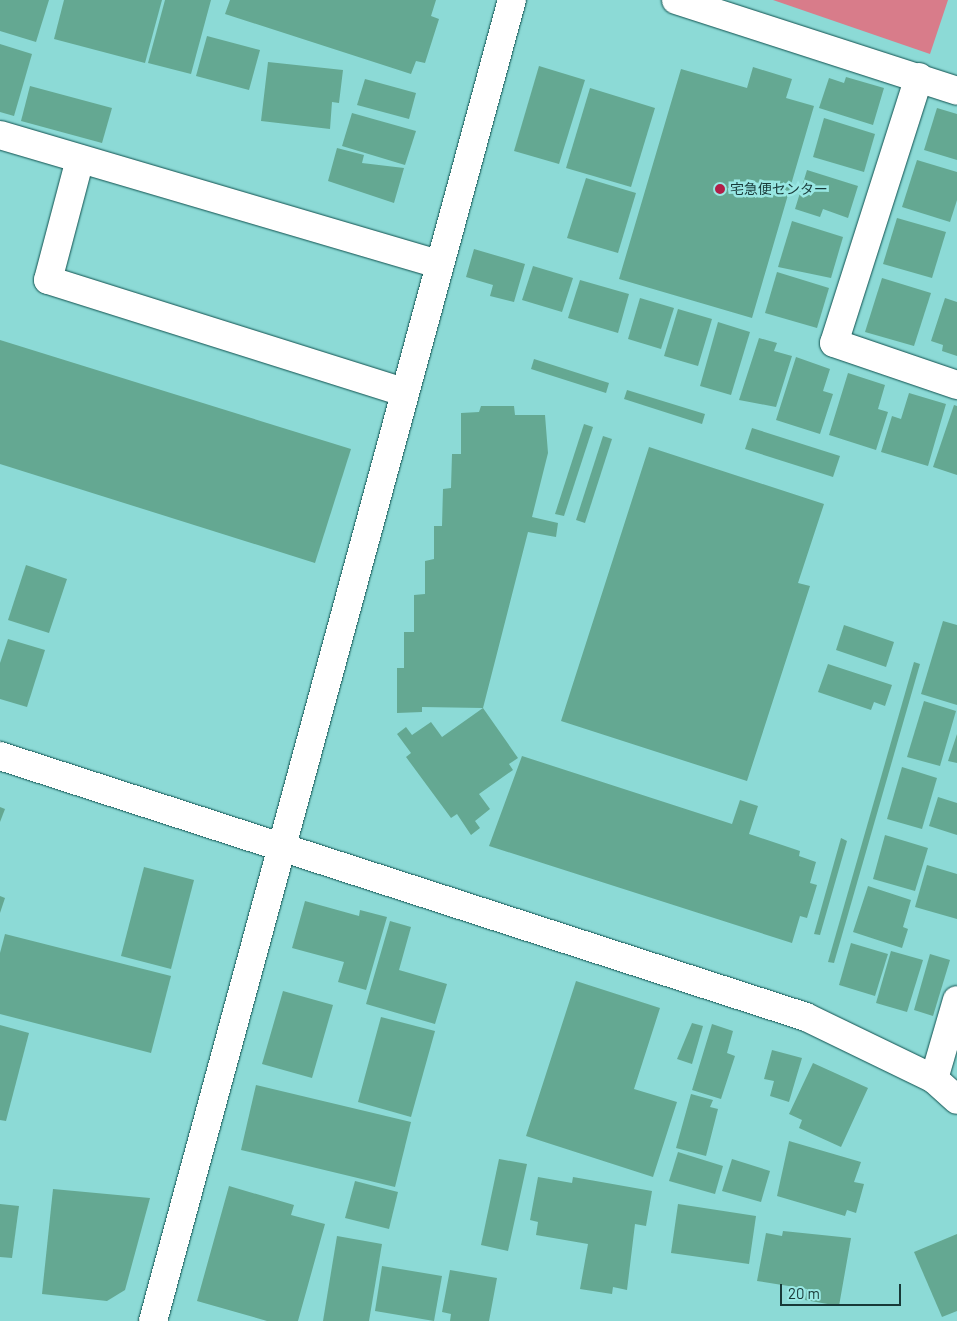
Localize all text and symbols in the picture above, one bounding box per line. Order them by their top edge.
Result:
place label: 宅急便センター [730,181,828,197]
marker: 宅急便センター [714,183,726,195]
scale bar [782,1274,903,1306]
text: 20 m [788,1284,820,1302]

